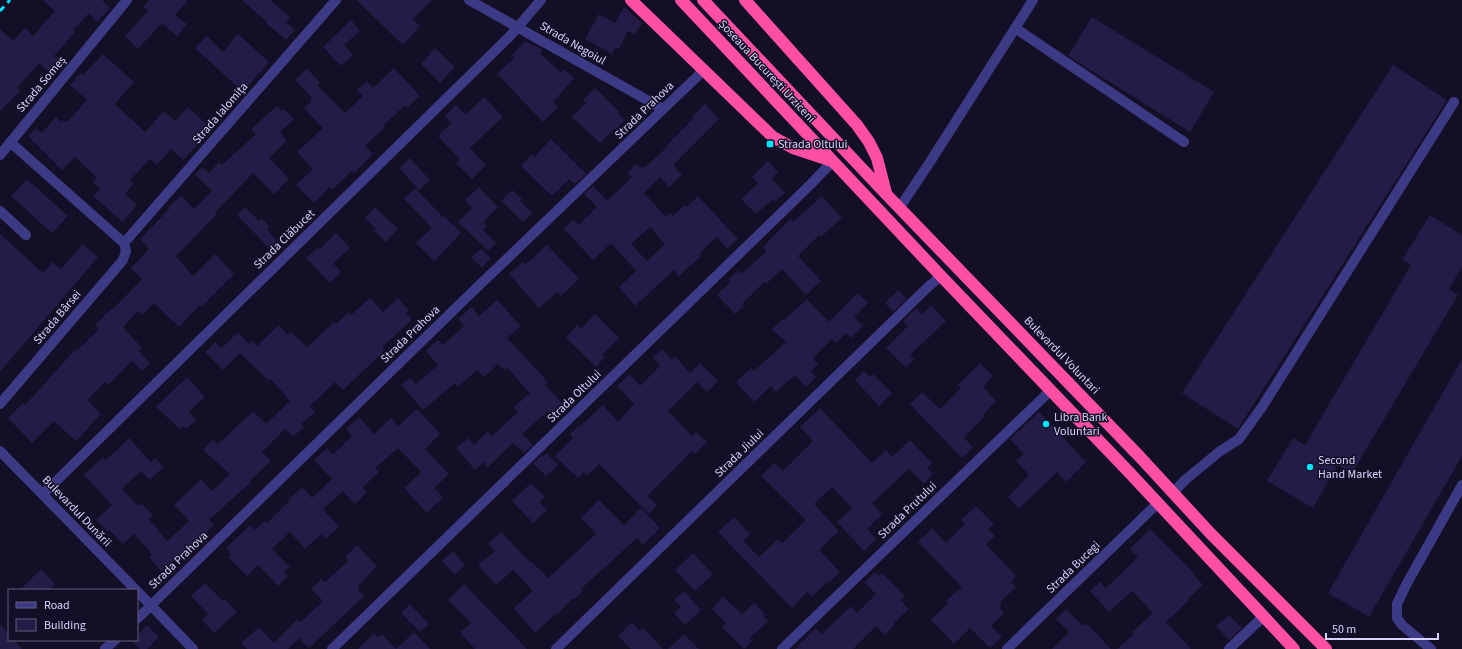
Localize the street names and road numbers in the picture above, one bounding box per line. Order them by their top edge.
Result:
street label: Șoseaua București Urziceni [714,16,819,127]
street label: Strada Negoiul [537,18,609,69]
street label: Strada Someș [13,52,70,116]
street label: Strada Prahova [611,78,678,143]
street label: Strada Ialomița [189,79,252,148]
street label: Strada Clăbucet [250,206,319,273]
street label: Strada Bârsei [30,286,85,348]
street label: Strada Prahova [377,302,444,367]
street label: Bulevardul Voluntari [1020,313,1103,398]
street label: Strada Oltului [543,366,605,427]
street label: Strada Jiului [711,425,768,481]
street label: Bulevardul Dunării [38,472,115,551]
street label: Strada Prutului [874,478,941,543]
street label: Strada Prahova [145,528,212,593]
street label: Strada Bucegi [1043,537,1104,597]

